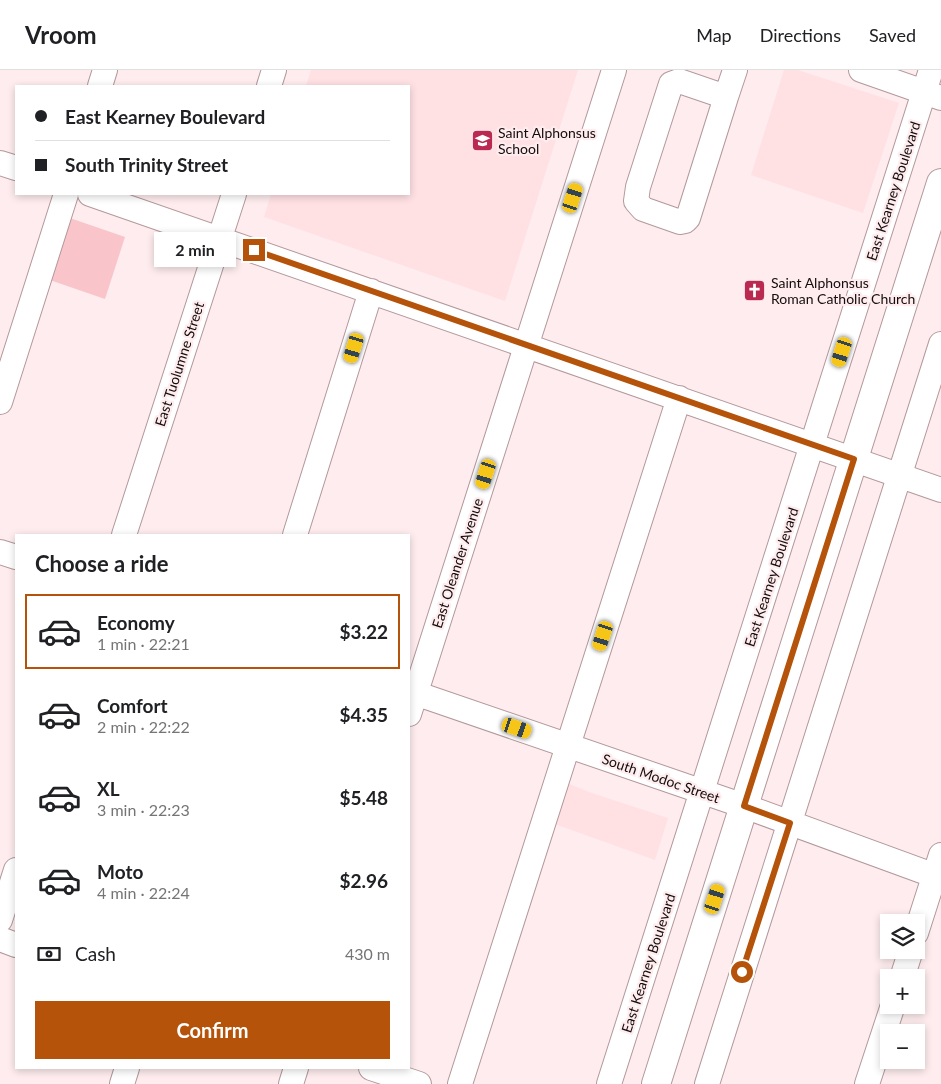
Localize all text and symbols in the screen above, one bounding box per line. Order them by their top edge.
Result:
text: Vroom [25,20,97,49]
text: Map [696,24,732,46]
text: Directions [760,24,841,46]
text: Saved [869,24,916,46]
text: East Kearney Boulevard [65,105,265,128]
street label: East Kearney Boulevard [862,119,924,263]
place label: Saint Alphonsus School [498,124,596,157]
school or university icon: Saint Alphonsus School [470,128,494,152]
text: South Trinity Street [65,153,228,176]
car [561,181,584,215]
callout: 2 min [154,232,236,268]
route end [243,239,265,261]
text: 2 min [175,240,215,259]
place label: Saint Alphonsus Roman Catholic Church [771,274,915,307]
church icon: Saint Alphonsus Roman Catholic Church [743,278,767,302]
street label: East Tuolumne Street [151,300,207,428]
car [342,331,365,365]
car [830,335,853,369]
car [474,457,497,491]
street label: East Oleander Avenue [428,496,486,630]
street label: East Kearney Boulevard [740,505,802,649]
text: Choose a ride [35,550,169,577]
icon: car [37,609,82,654]
text: Economy [97,611,175,634]
car [591,619,614,653]
text: $3.22 [339,620,388,643]
text: 1 min · 22:21 [97,634,190,653]
icon: car [37,692,82,737]
text: Comfort [97,694,168,717]
text: $4.35 [339,703,388,726]
car [500,716,533,740]
text: 2 min · 22:22 [97,717,190,736]
street label: South Modoc Street [600,750,722,806]
icon: car [37,775,82,820]
text: XL [97,777,120,800]
text: $5.48 [339,786,388,809]
text: 3 min · 22:23 [97,800,190,819]
icon: car [37,858,82,903]
text: Moto [97,860,143,883]
text: $2.96 [339,869,388,892]
car [703,882,726,916]
text: 4 min · 22:24 [97,883,190,902]
street label: East Kearney Boulevard [617,891,679,1035]
map controls [880,914,925,1069]
button: layers [880,914,925,959]
icon: cash [35,940,63,968]
text: Cash [75,942,116,965]
text: 430 m [345,944,390,963]
route start [731,961,753,983]
button: + [880,969,925,1014]
button: Confirm [35,1001,390,1059]
button: − [880,1024,925,1069]

